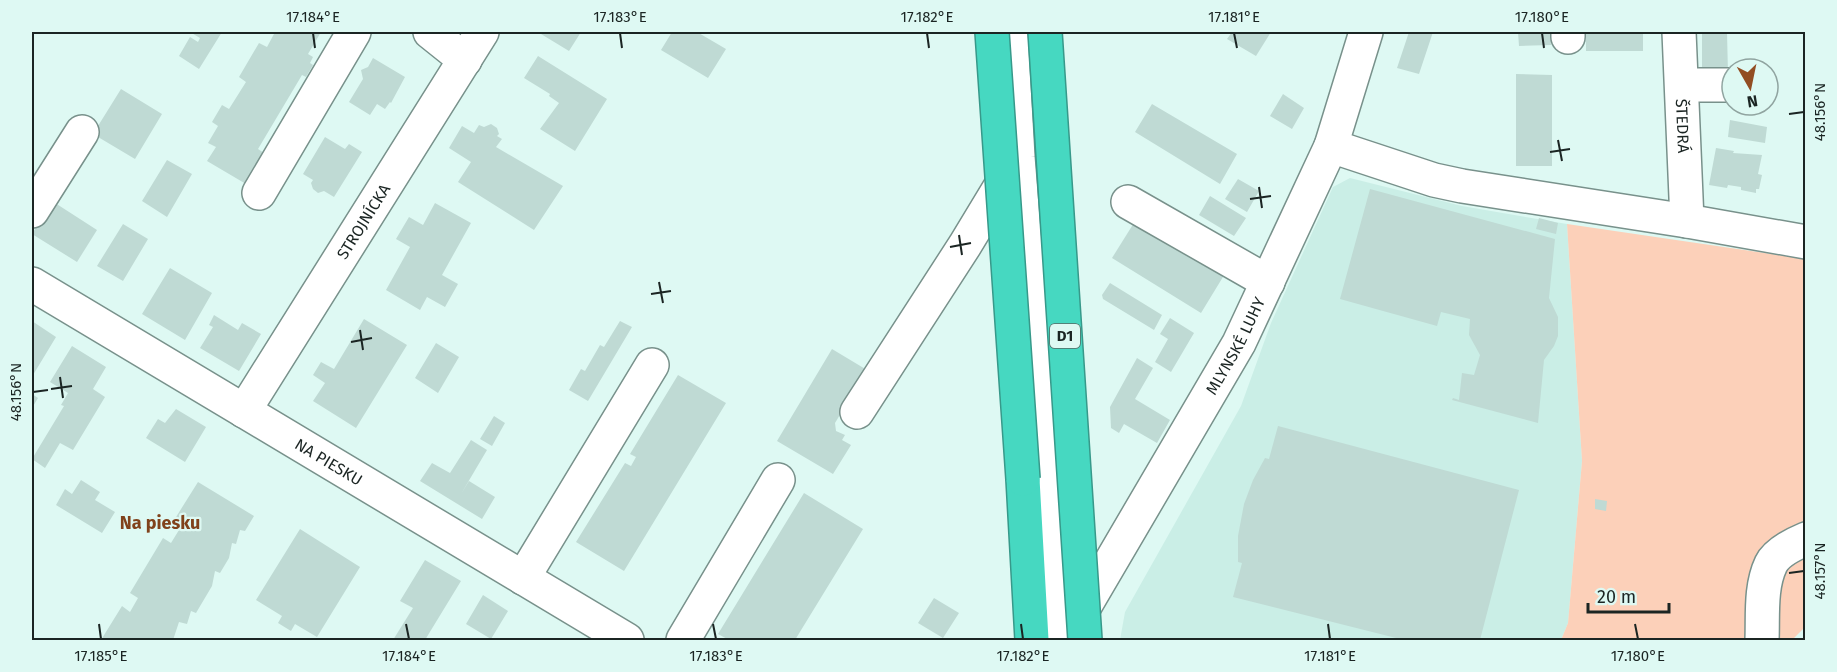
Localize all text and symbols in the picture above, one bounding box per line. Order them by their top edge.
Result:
text: 17.184°E [286,8,340,26]
text: 17.183°E [593,8,647,26]
text: 17.182°E [900,8,954,26]
text: 17.181°E [1208,8,1260,26]
text: 17.180°E [1515,8,1569,26]
north arrow [1720,57,1780,117]
text: 48.156°N [1811,83,1829,141]
text: N [1746,91,1759,112]
street label: ŠTEDRÁ [1672,98,1695,154]
street label: STROJNÍCKA [332,179,394,262]
street label: MLYNSKÉ LUHY [1201,294,1269,398]
road number: D1 [1050,324,1080,348]
text: 48.156°N [7,363,25,421]
street label: NA PIESKU [292,434,366,489]
district label: Na piesku [120,512,200,534]
text: 48.157°N [1811,543,1829,599]
scale bar [1588,576,1669,614]
text: 20 m [1597,586,1636,608]
text: 17.185°E [74,647,128,665]
text: 17.184°E [382,647,436,665]
text: 17.183°E [689,647,743,665]
text: 17.182°E [996,647,1050,665]
text: 17.181°E [1304,647,1356,665]
text: 17.180°E [1611,647,1665,665]

